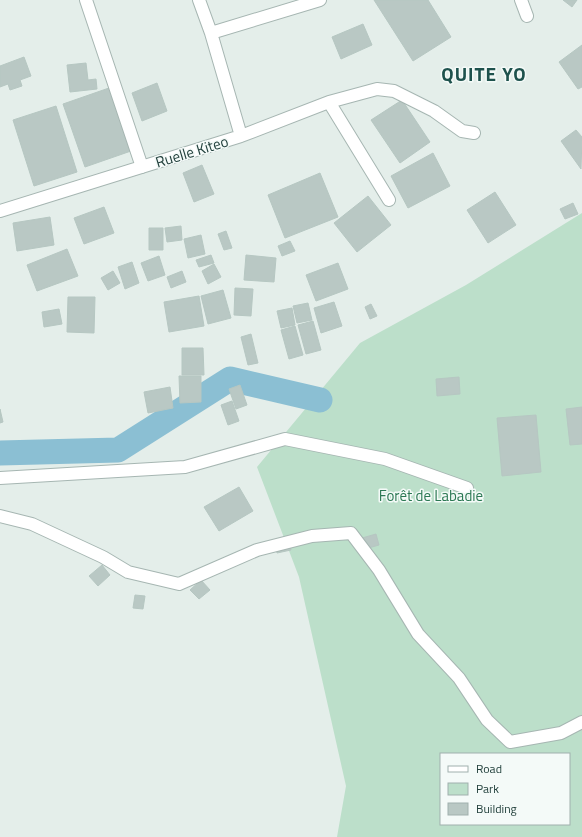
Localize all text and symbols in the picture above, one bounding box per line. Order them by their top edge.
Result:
district label: QUITE YO [441,59,527,88]
street label: Ruelle Kiteo [153,130,231,174]
park label: Forêt de Labadie [379,484,483,507]
legend [440,753,570,825]
text: Road [476,759,502,778]
text: Park [476,779,499,798]
text: Building [476,799,517,818]

